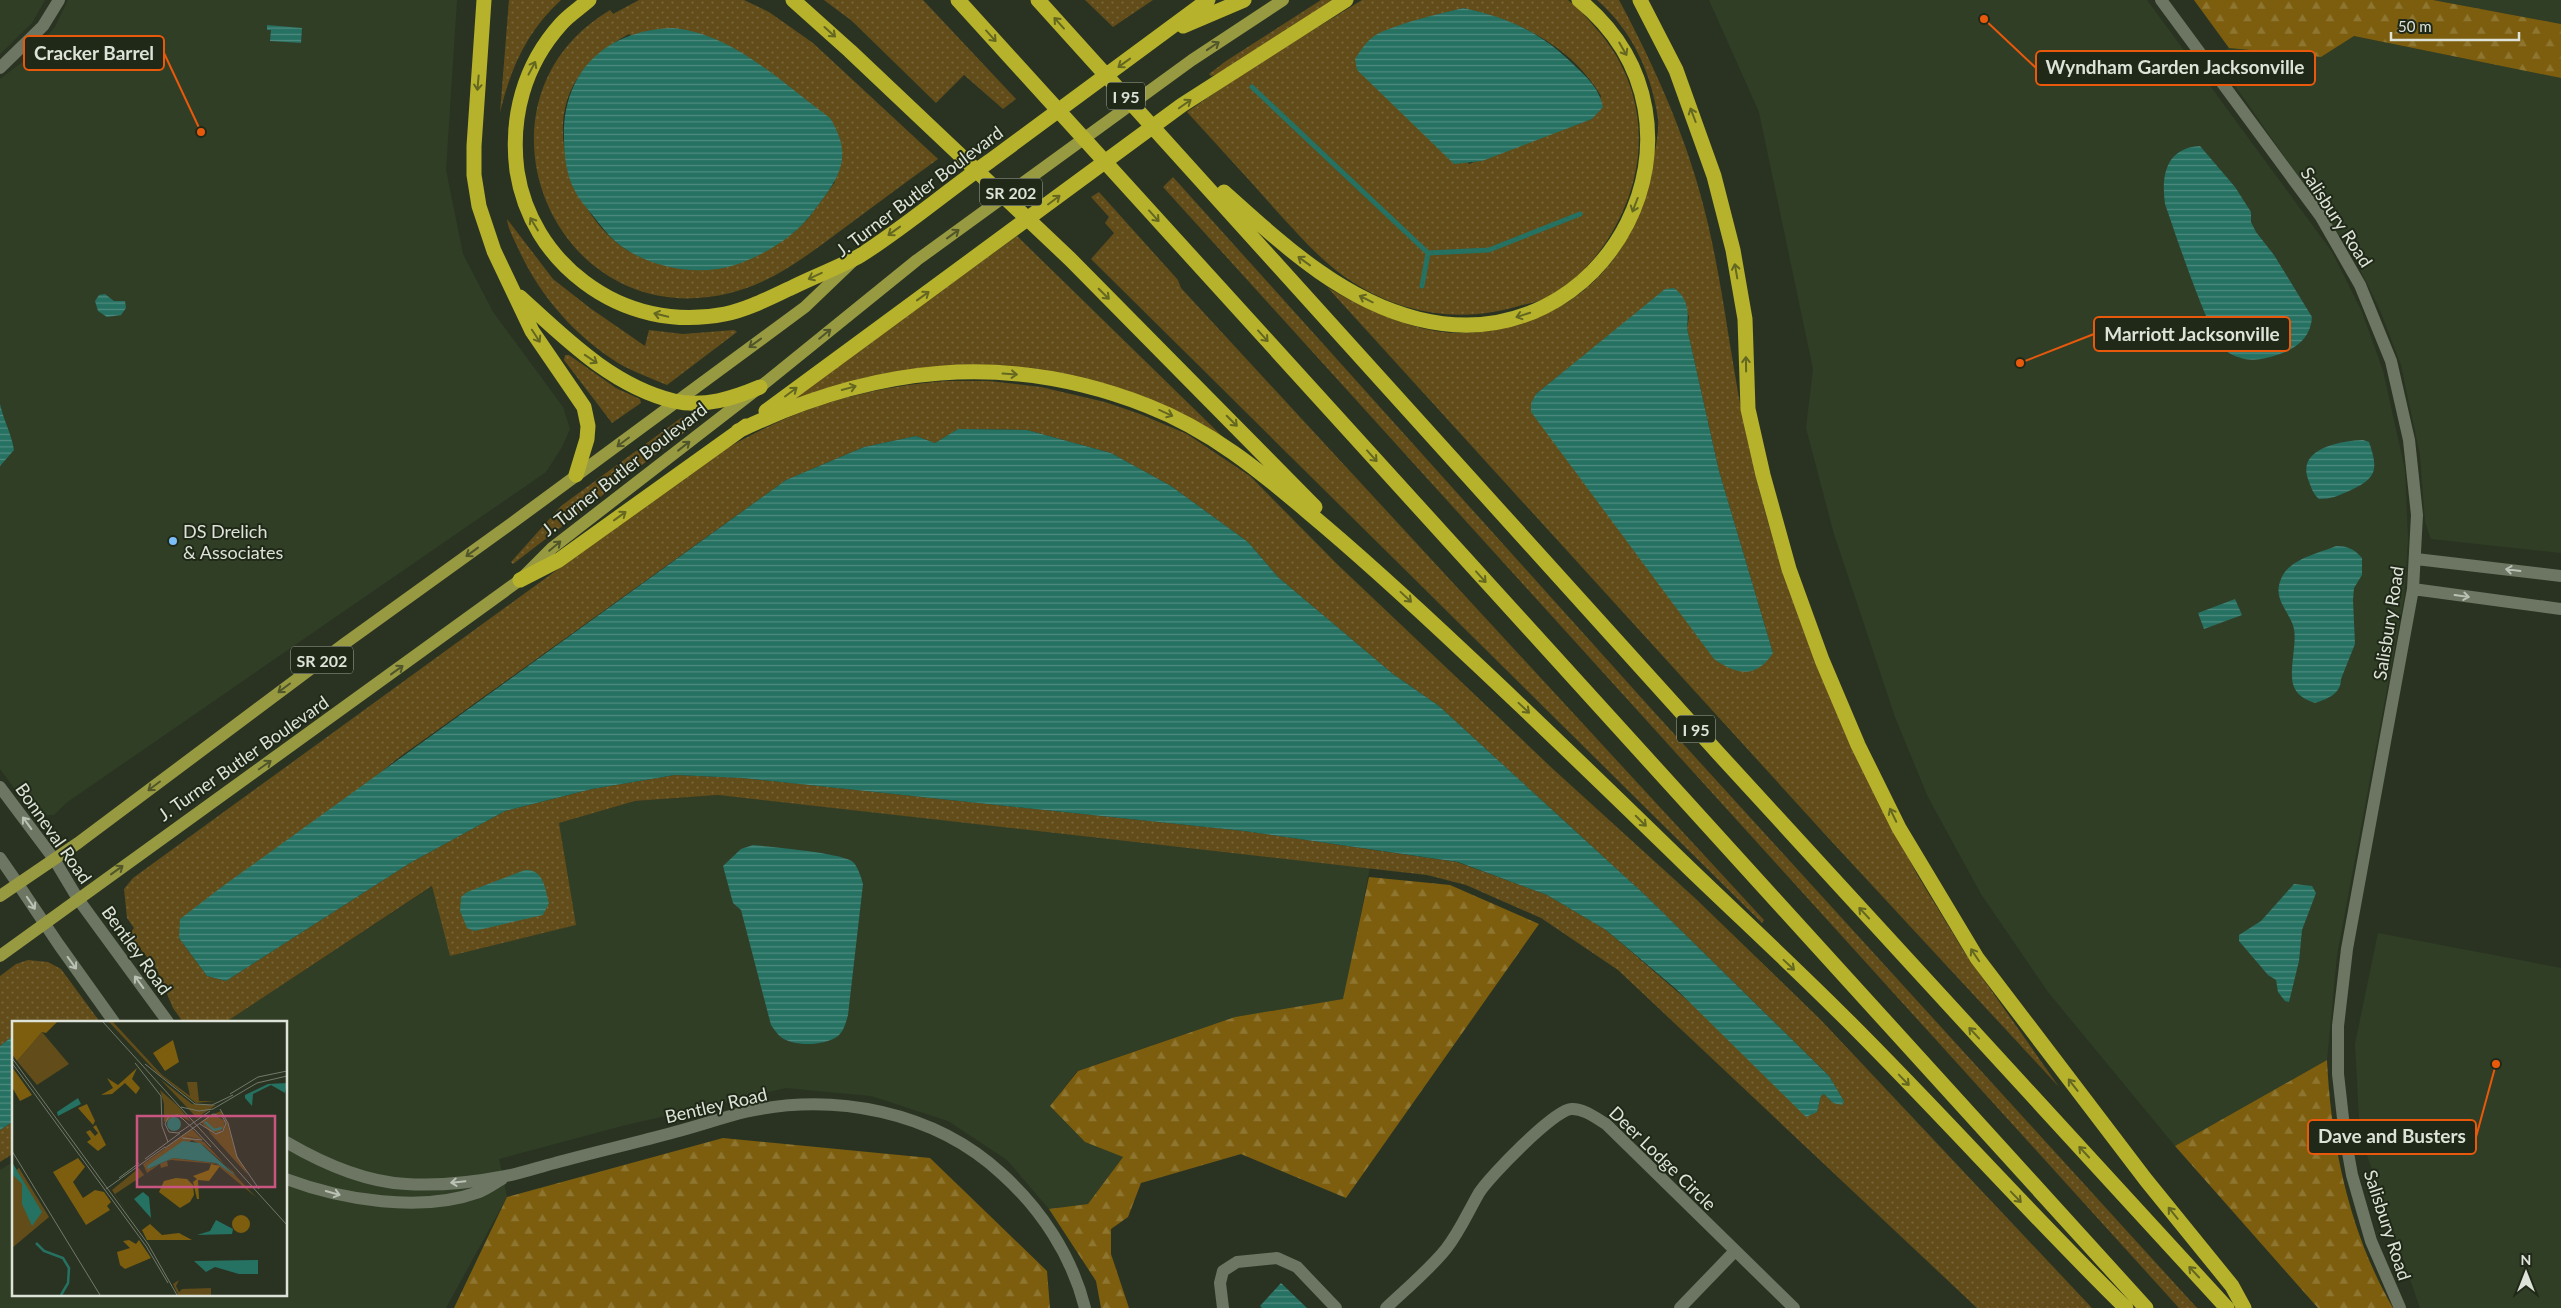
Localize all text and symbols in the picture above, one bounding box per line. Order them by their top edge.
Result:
scale bar [2391,10,2518,42]
one-way arrow [1054,17,1065,30]
text: 50 m [2398,17,2432,35]
one-way arrow [823,26,836,38]
one-way arrow [985,30,997,43]
callout: Cracker Barrel [24,36,164,70]
text: Cracker Barrel [34,41,154,64]
one-way arrow [1205,41,1219,51]
one-way arrow [1618,41,1628,56]
callout: Wyndham Garden Jacksonville [2036,51,2315,85]
text: Wyndham Garden Jacksonville [2046,55,2304,78]
one-way arrow [1118,57,1131,68]
one-way arrow [527,60,537,75]
one-way arrow [473,75,482,91]
road number: I 95 [1107,82,1145,110]
one-way arrow [1177,99,1191,109]
one-way arrow [1688,107,1697,123]
street label: J. Turner Butler Boulevard [831,121,1007,261]
street label: Salisbury Road [2296,163,2378,271]
road number: SR 202 [980,178,1042,206]
one-way arrow [1047,195,1060,206]
one-way arrow [1630,197,1639,212]
one-way arrow [1148,209,1160,222]
one-way arrow [529,217,539,231]
one-way arrow [888,225,901,236]
one-way arrow [946,229,960,239]
one-way arrow [1298,255,1311,266]
one-way arrow [1731,263,1741,279]
one-way arrow [808,272,823,282]
one-way arrow [1098,287,1110,299]
one-way arrow [916,291,930,301]
one-way arrow [1359,294,1374,303]
one-way arrow [653,310,669,320]
one-way arrow [1516,310,1532,320]
callout: Marriott Jacksonville [2094,317,2290,351]
text: Marriott Jacksonville [2104,322,2280,345]
one-way arrow [531,329,541,343]
one-way arrow [819,329,832,340]
one-way arrow [1257,329,1269,342]
one-way arrow [748,338,762,348]
one-way arrow [584,354,598,364]
one-way arrow [1741,356,1751,372]
one-way arrow [1001,369,1017,378]
one-way arrow [840,383,856,392]
one-way arrow [784,387,798,397]
street label: J. Turner Butler Boulevard [537,398,711,540]
one-way arrow [1158,409,1173,419]
one-way arrow [1226,414,1238,427]
one-way arrow [616,436,629,447]
one-way arrow [677,441,691,451]
one-way arrow [1366,450,1378,463]
one-way arrow [613,511,627,521]
place label: DS Drelich & Associates [183,520,283,563]
marker: DS Drelich & Associates [167,535,179,547]
one-way arrow [549,540,562,551]
one-way arrow [465,547,479,557]
street label: Salisbury Road [2368,564,2408,682]
one-way arrow [2505,565,2521,575]
one-way arrow [1476,570,1487,583]
one-way arrow [1399,591,1412,603]
one-way arrow [2453,591,2469,601]
road number: SR 202 [291,646,353,674]
one-way arrow [390,665,404,675]
one-way arrow [278,683,291,694]
street label: J. Turner Butler Boulevard [153,691,333,825]
one-way arrow [1518,702,1531,714]
road number: I 95 [1677,716,1715,742]
one-way arrow [257,760,271,770]
street label: Bonneval Road [11,778,97,888]
one-way arrow [147,781,161,791]
one-way arrow [1887,808,1897,823]
one-way arrow [1635,815,1647,827]
one-way arrow [22,816,32,830]
one-way arrow [110,865,124,875]
one-way arrow [27,896,37,910]
street label: Bentley Road [97,901,177,999]
one-way arrow [1858,906,1870,919]
one-way arrow [1970,948,1980,962]
one-way arrow [67,956,77,970]
one-way arrow [1782,959,1795,971]
one-way arrow [134,975,144,989]
inset map [12,1021,288,1296]
one-way arrow [1968,1026,1980,1039]
one-way arrow [1897,1073,1909,1085]
one-way arrow [2067,1079,2078,1092]
street label: Bentley Road [663,1083,769,1127]
street label: Deer Lodge Circle [1605,1101,1721,1215]
callout: Dave and Busters [2308,1120,2476,1154]
text: Dave and Busters [2318,1124,2466,1147]
one-way arrow [2078,1146,2090,1159]
street label: Salisbury Road [2360,1167,2416,1283]
one-way arrow [450,1177,466,1187]
one-way arrow [324,1189,340,1199]
one-way arrow [2009,1191,2021,1203]
one-way arrow [2167,1207,2178,1220]
north arrow [2501,1248,2551,1298]
text: N [2521,1251,2531,1268]
one-way arrow [2188,1266,2200,1279]

